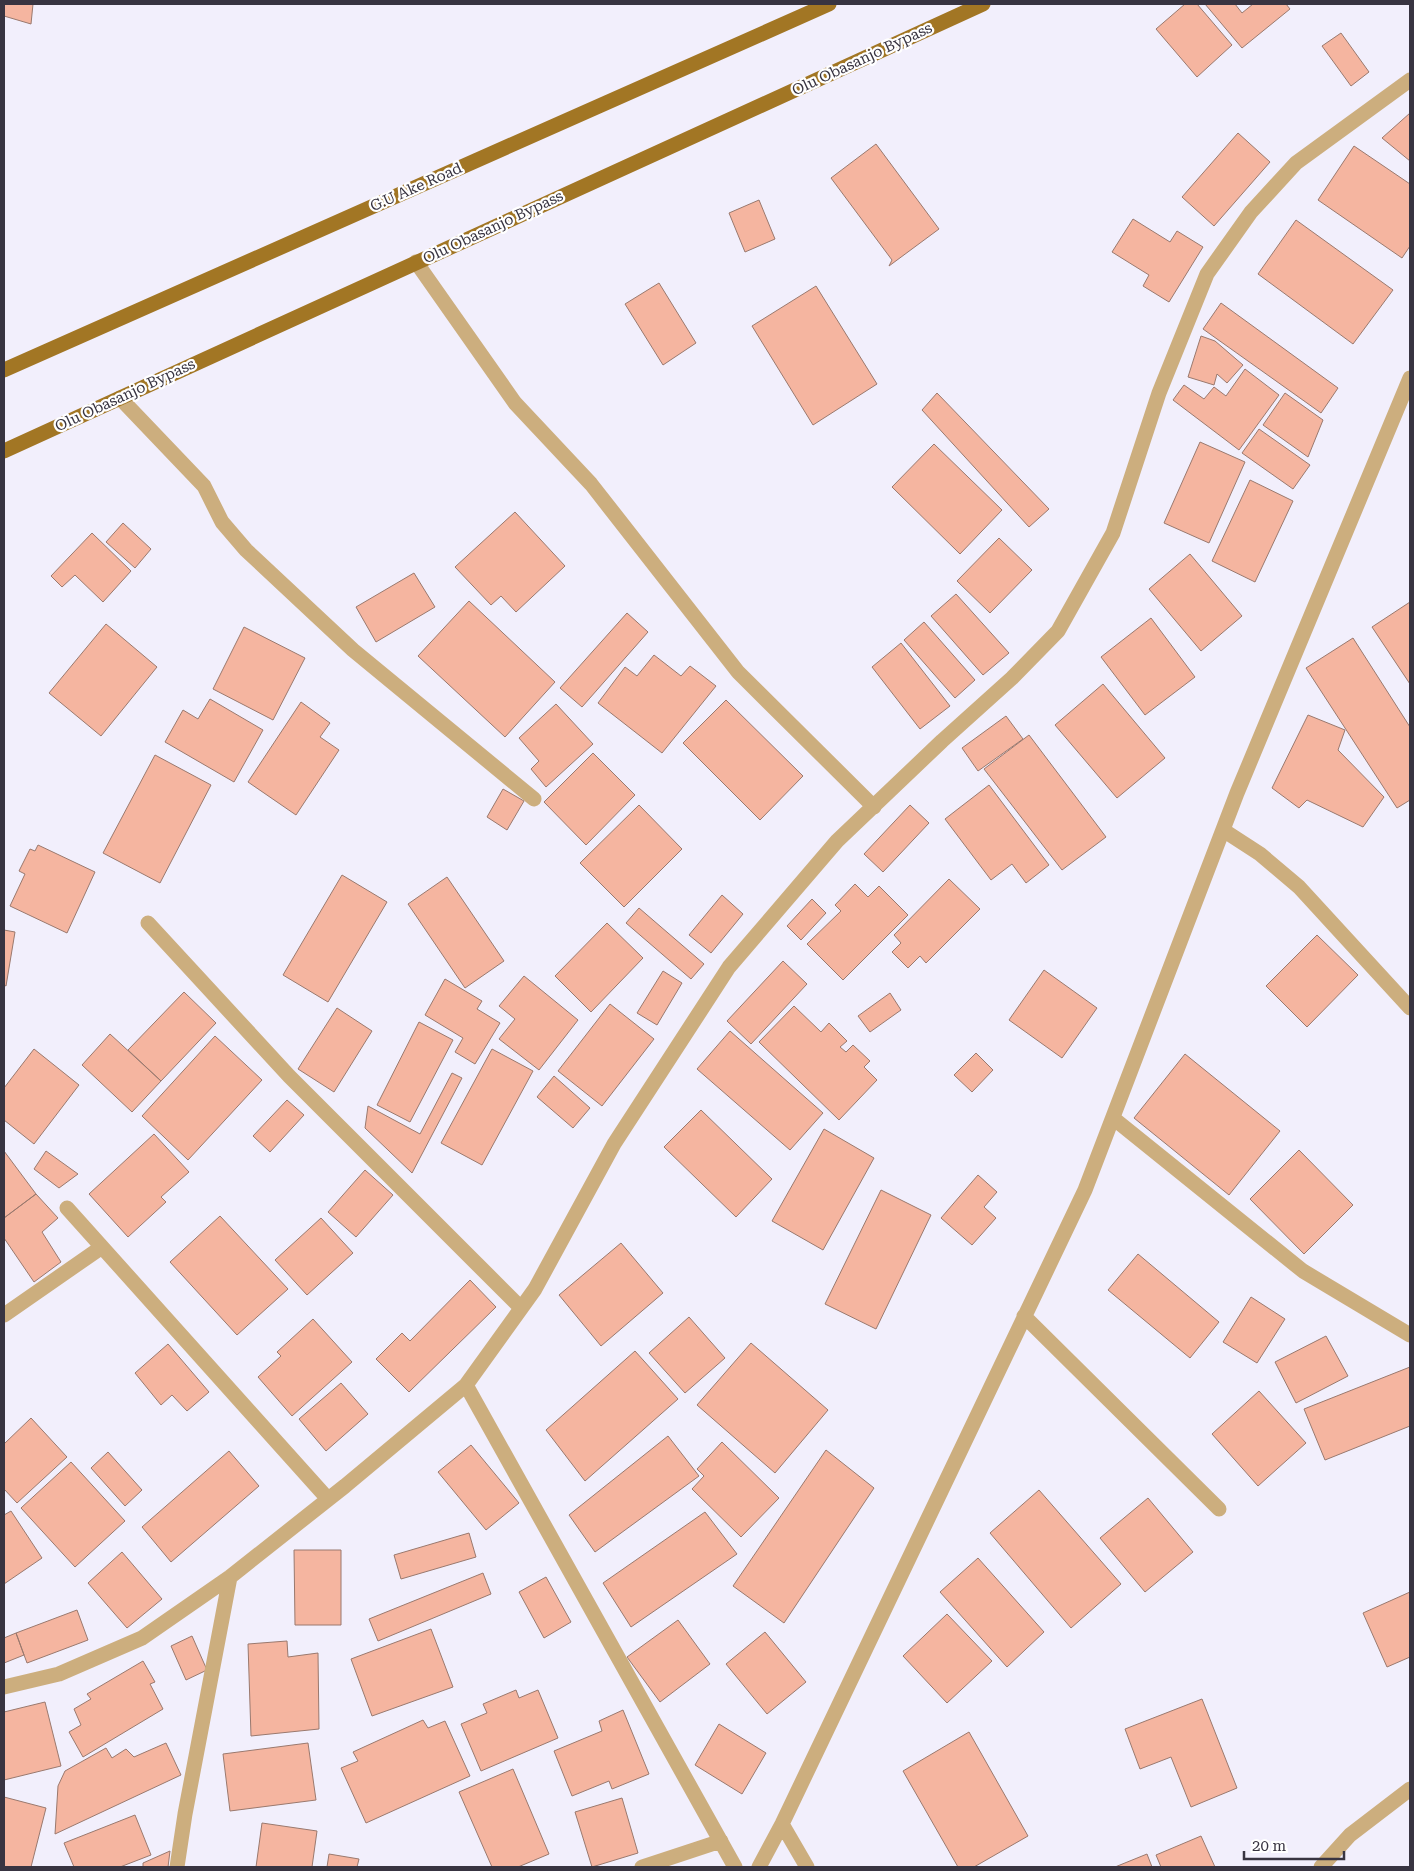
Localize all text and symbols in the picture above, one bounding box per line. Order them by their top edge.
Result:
street label: Olu Obasanjo Bypass [789,19,935,99]
street label: G.U Ake Road [367,159,465,215]
street label: Olu Obasanjo Bypass [420,187,566,267]
street label: Olu Obasanjo Bypass [52,355,198,435]
scale bar [1244,1828,1344,1860]
text: 20 m [1252,1837,1287,1855]

